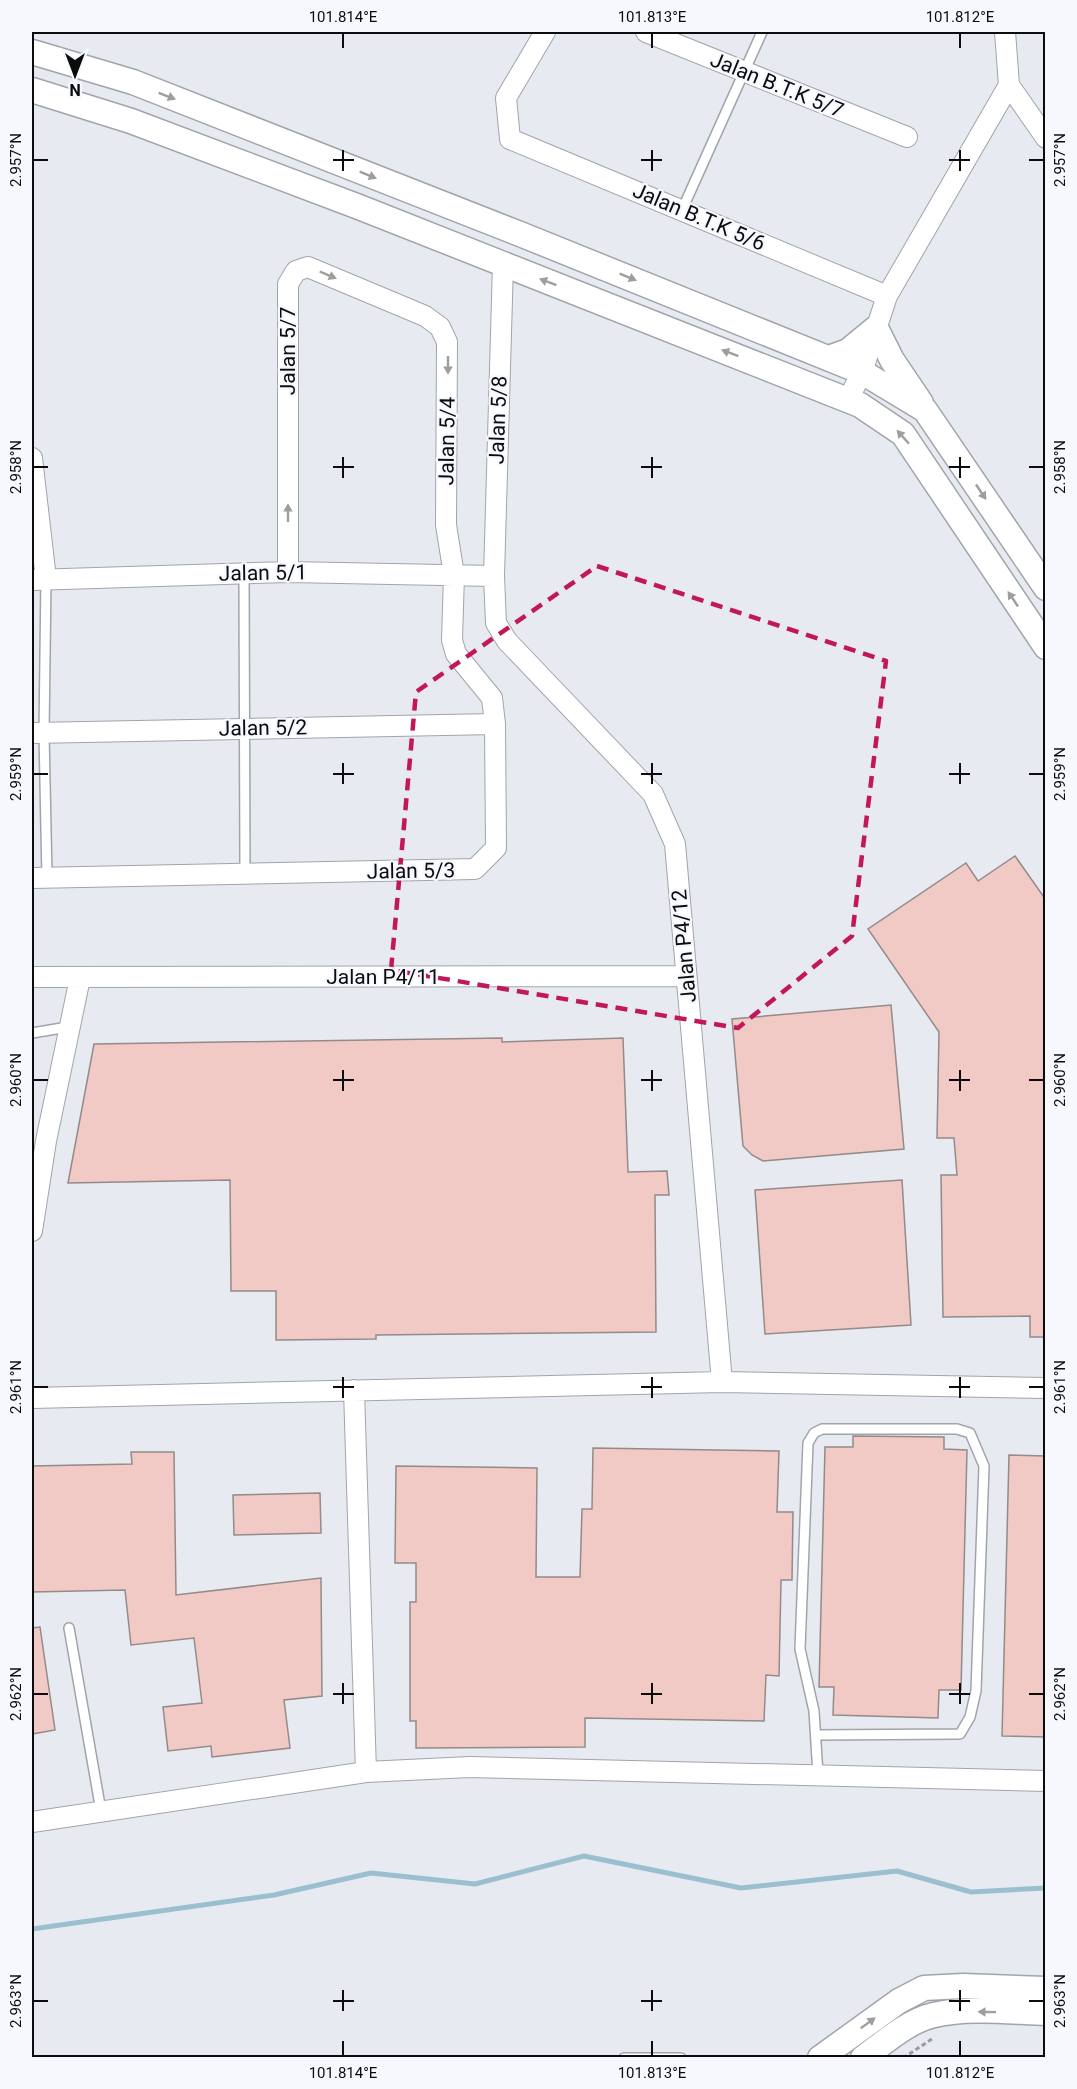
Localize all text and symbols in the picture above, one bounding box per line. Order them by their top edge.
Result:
text: 101.814°E [309,8,378,26]
text: 101.813°E [618,8,687,26]
text: 101.812°E [926,8,995,26]
north arrow [45,45,105,105]
street label: Jalan B.T.K 5/7 [707,47,847,123]
text: N [69,80,81,99]
one-way arrow [158,92,176,101]
text: 2.957°N [7,133,25,187]
text: 2.957°N [1051,133,1069,187]
one-way arrow [359,171,377,180]
street label: Jalan B.T.K 5/6 [629,178,769,256]
one-way arrow [319,271,337,280]
one-way arrow [619,272,637,282]
one-way arrow [539,277,557,286]
street label: Jalan 5/7 [276,307,300,395]
one-way arrow [720,348,738,358]
one-way arrow [443,355,453,374]
street label: Jalan 5/8 [484,375,512,465]
street label: Jalan 5/4 [434,396,460,486]
one-way arrow [896,430,910,445]
text: 2.958°N [7,440,25,494]
text: 2.958°N [1051,440,1069,494]
one-way arrow [975,484,986,500]
one-way arrow [283,504,293,523]
street label: Jalan 5/1 [218,560,308,586]
one-way arrow [1007,591,1019,607]
street label: Jalan 5/2 [218,715,308,741]
text: 2.959°N [7,747,25,801]
text: 2.959°N [1051,747,1069,801]
street label: Jalan 5/3 [366,858,456,884]
street label: Jalan P4/12 [667,888,701,1004]
street label: Jalan P4/11 [326,965,440,989]
text: 2.960°N [7,1053,25,1107]
text: 2.960°N [1051,1053,1069,1107]
text: 2.961°N [7,1360,25,1414]
text: 2.961°N [1051,1360,1069,1414]
text: 2.962°N [7,1667,25,1721]
text: 2.962°N [1051,1667,1069,1721]
text: 2.963°N [7,1974,25,2028]
text: 2.963°N [1051,1974,1069,2028]
one-way arrow [978,2007,997,2017]
one-way arrow [859,2017,875,2029]
text: 101.814°E [309,2064,378,2082]
text: 101.813°E [618,2064,687,2082]
text: 101.812°E [926,2064,995,2082]

